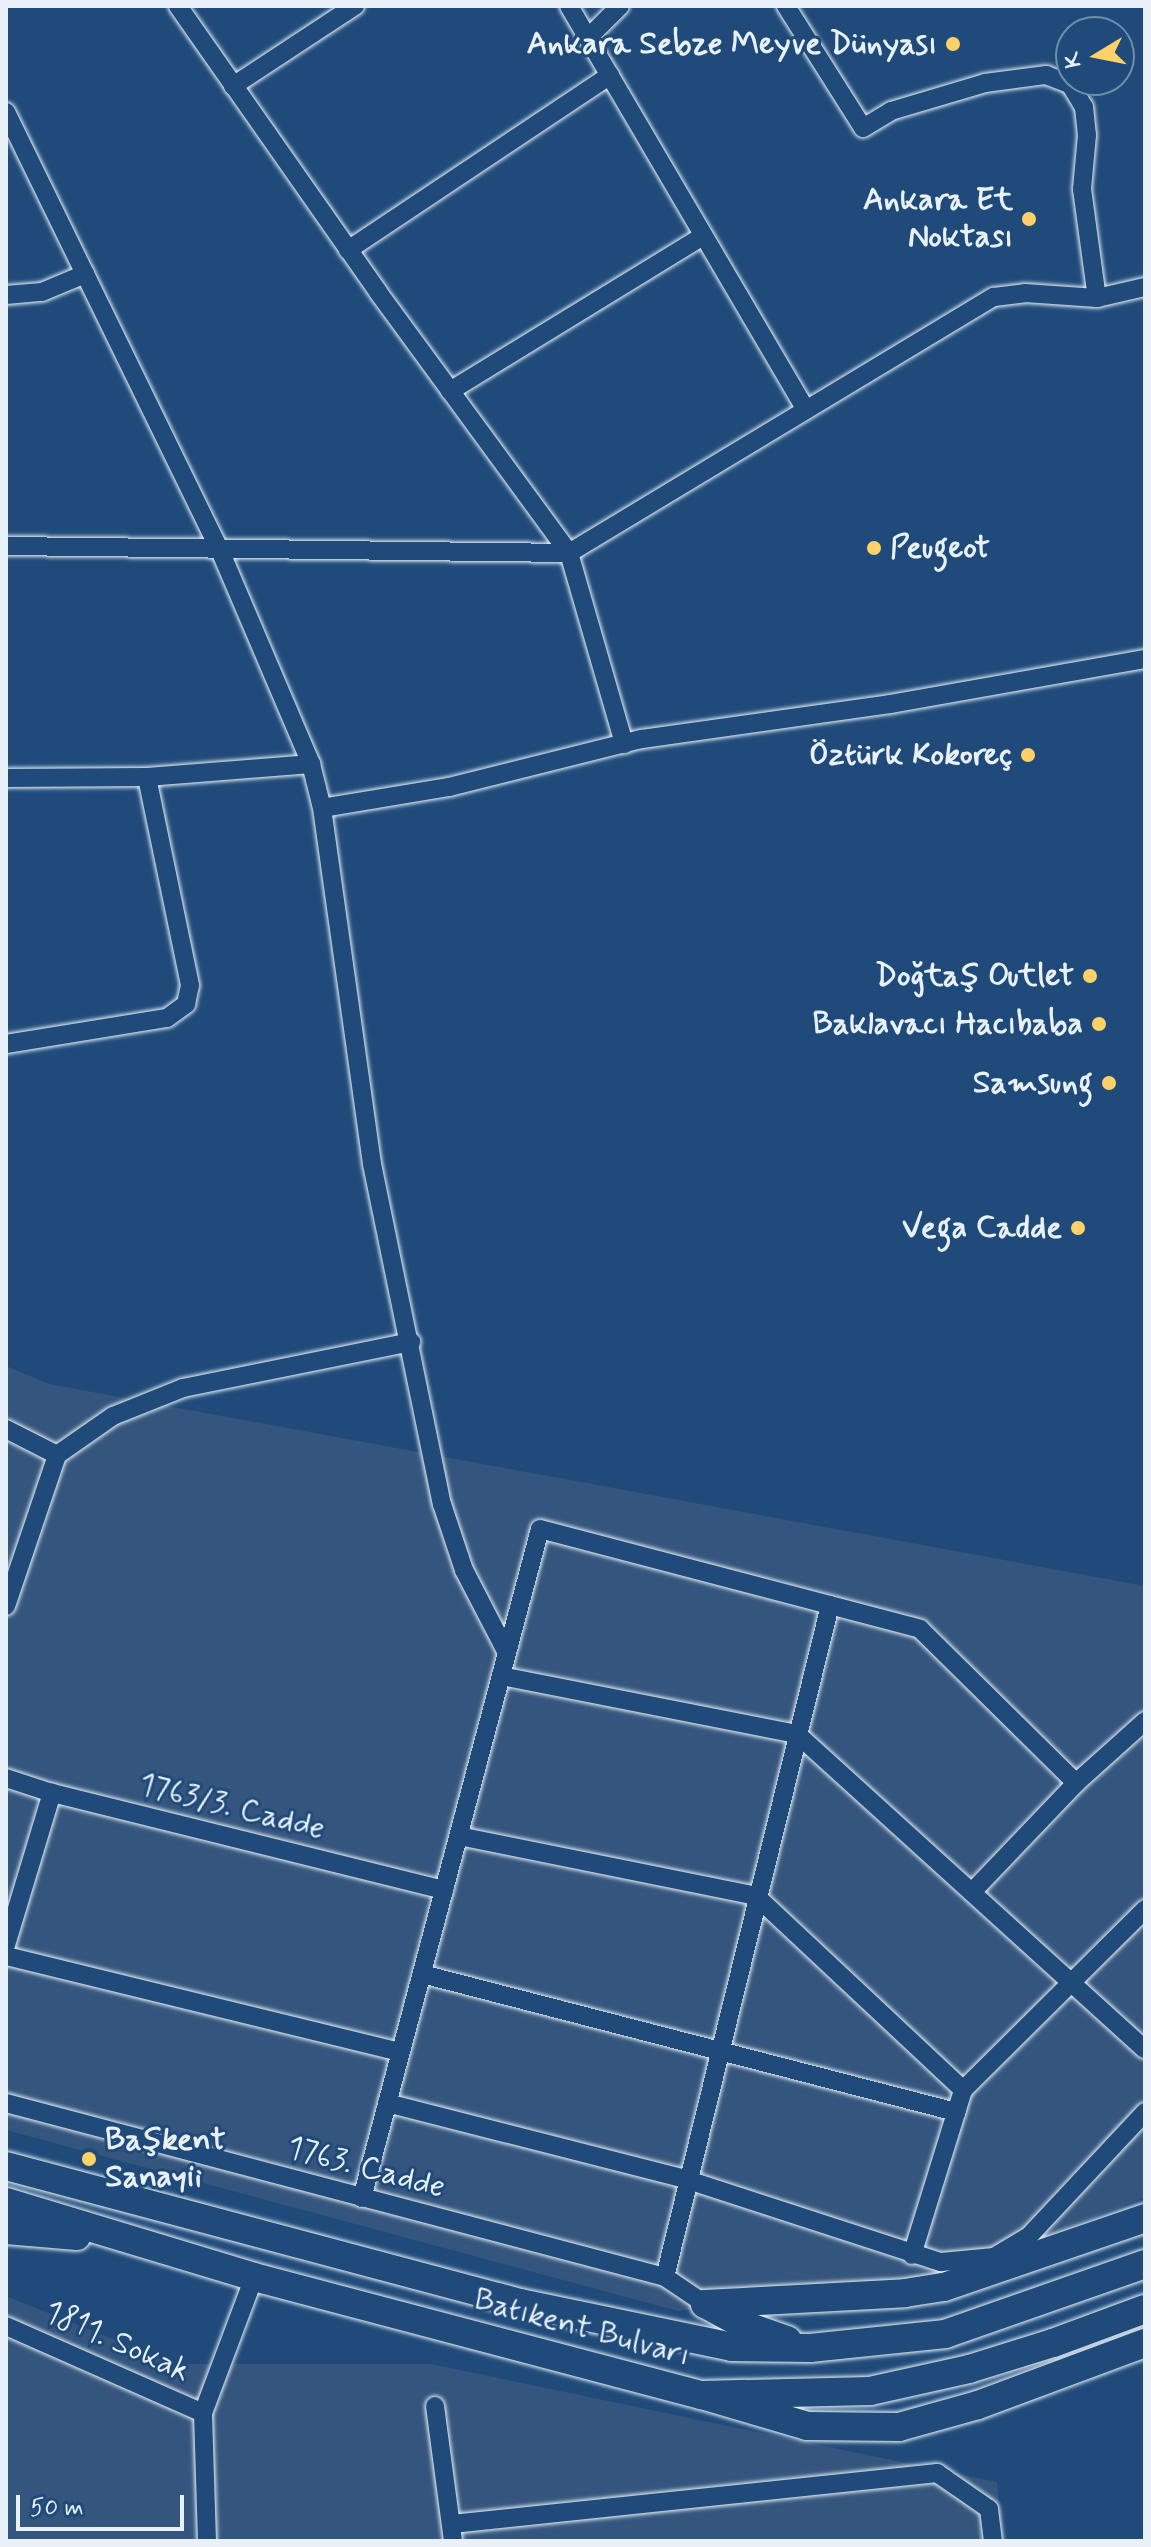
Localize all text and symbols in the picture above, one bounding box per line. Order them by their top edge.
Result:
north arrow [1055,16,1135,96]
place label: Ankara Sebze Meyve Dünyası [527,25,937,63]
marker: Ankara Sebze Meyve Dünyası [944,35,962,53]
text: K [1058,50,1088,70]
place label: Ankara Et Noktası [863,182,1013,257]
marker: Ankara Et Noktası [1020,210,1038,228]
place label: Peugeot [890,529,990,567]
marker: Peugeot [865,539,883,557]
place label: Öztürk Kokoreç [801,736,1012,774]
marker: Öztürk Kokoreç [1019,746,1037,764]
place label: Doğtaş Outlet [875,957,1074,995]
marker: Doğtaş Outlet [1081,967,1099,985]
place label: Baklavacı Hacıbaba [812,1005,1083,1043]
marker: Baklavacı Hacıbaba [1090,1015,1108,1033]
place label: Samsung [973,1064,1093,1102]
marker: Samsung [1100,1074,1118,1092]
place label: Vega Cadde [902,1209,1062,1247]
marker: Vega Cadde [1069,1219,1087,1237]
street label: 1763/3. Cadde [135,1765,329,1849]
place label: Başkent Sanayii [105,2122,226,2197]
street label: 1763. Cadde [283,2129,449,2207]
marker: Başkent Sanayii [80,2150,98,2168]
street label: Batıkent Bulvarı [470,2281,694,2375]
street label: 1811. Sokak [38,2293,196,2391]
scale bar [20,2479,188,2529]
text: 50 m [30,2493,84,2524]

